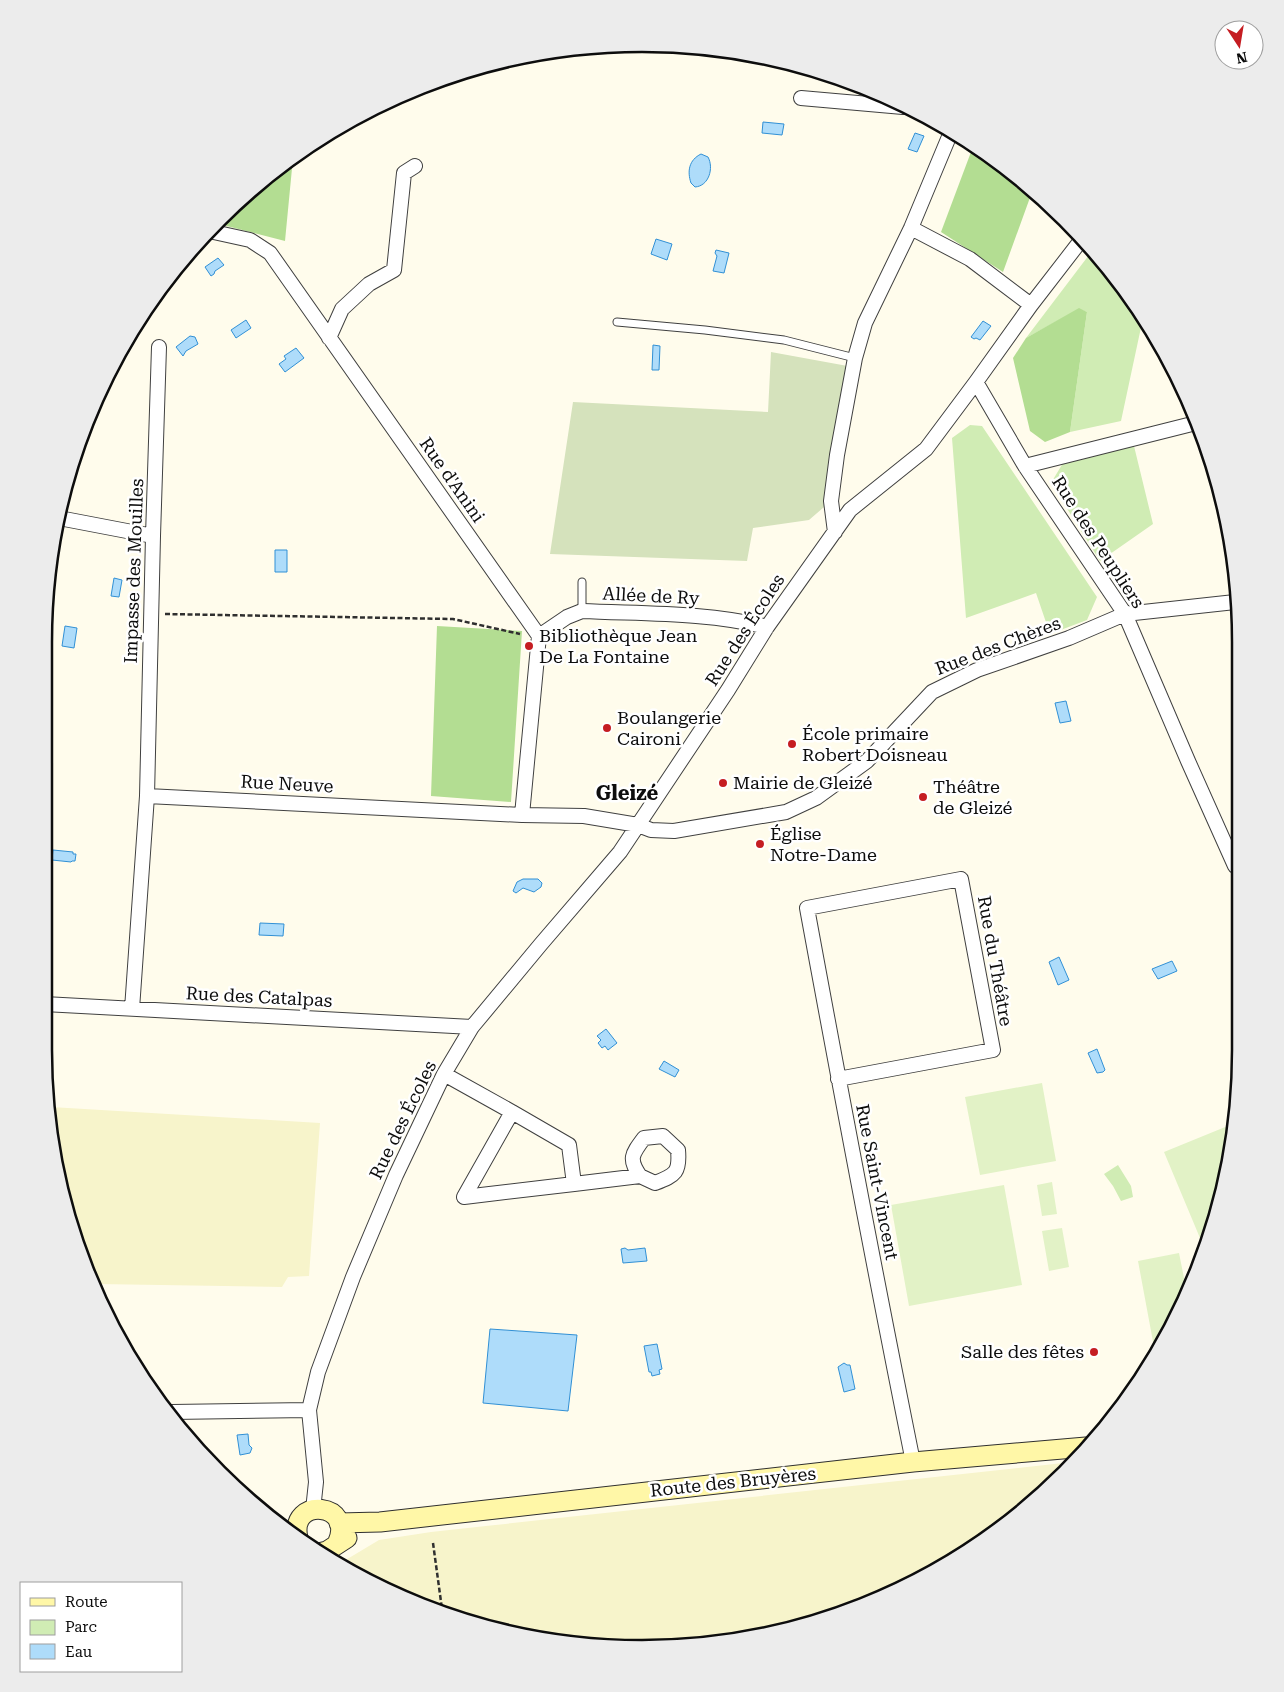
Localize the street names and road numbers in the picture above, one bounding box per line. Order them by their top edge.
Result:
street label: Rue d'Anini [415,433,489,526]
street label: Rue des Peupliers [1048,472,1149,612]
street label: Impasse des Mouilles [120,478,147,664]
street label: Rue des Écoles [701,570,789,690]
street label: Allée de Ry [602,582,700,609]
street label: Rue des Chères [932,612,1063,679]
street label: Rue Neuve [240,771,334,796]
street label: Rue du Théâtre [974,894,1017,1028]
street label: Rue des Catalpas [185,982,333,1011]
street label: Rue des Écoles [365,1057,440,1182]
street label: Rue Saint-Vincent [852,1102,903,1262]
street label: Route des Bruyères [649,1462,817,1501]

